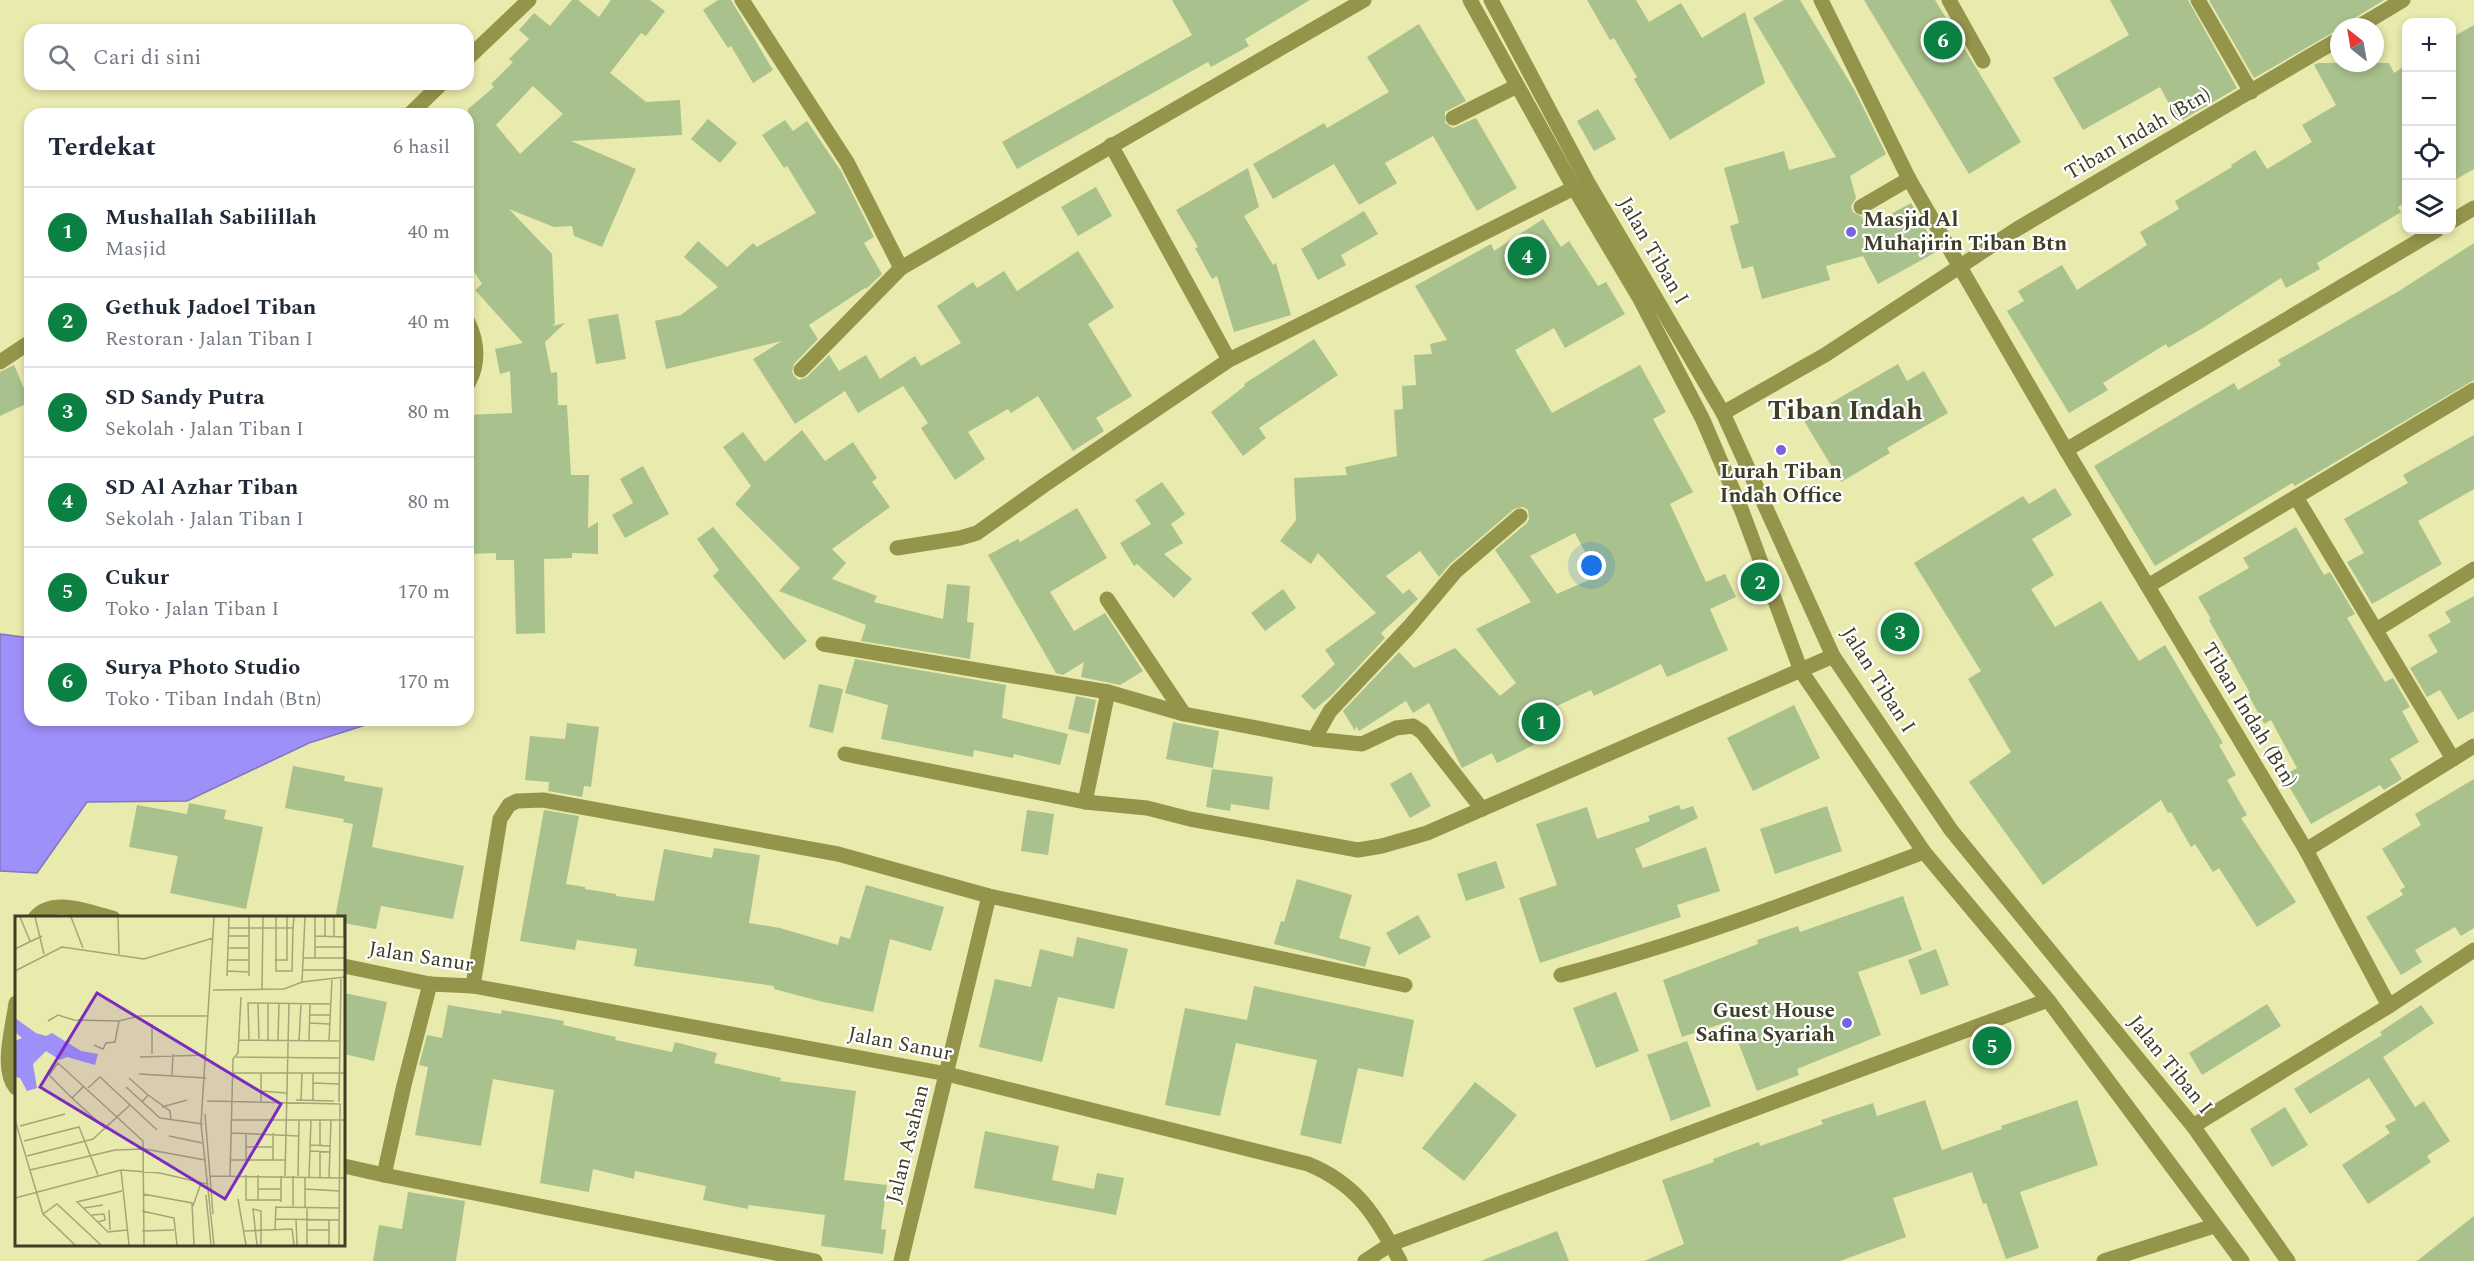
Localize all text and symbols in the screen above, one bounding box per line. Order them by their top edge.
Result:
pin: 6 [1924,18,1962,63]
north arrow [2330,18,2384,72]
map controls [2402,18,2456,234]
button: + [2402,18,2456,72]
search box [24,24,474,90]
icon: search [45,41,78,74]
text: Cari di sini [93,41,202,74]
button: − [2402,72,2456,126]
street label: Tiban Indah (Btn) [2059,79,2217,189]
button: locate [2402,126,2456,180]
text: Terdekat [48,127,156,167]
text: 6 hasil [393,132,450,162]
button: layers [2402,180,2456,234]
street label: Jalan Tiban I [1609,191,1697,311]
text: Mushallah Sabilillah [105,201,317,234]
place label: Masjid Al Muhajirin Tiban Btn [1863,204,2067,260]
text: 1 [62,217,73,247]
text: 40 m [408,217,450,247]
marker: Masjid Al Muhajirin Tiban Btn [1844,225,1858,239]
text: Masjid [105,234,166,264]
pin: 4 [1508,234,1546,278]
text: Gethuk Jadoel Tiban [105,291,316,324]
text: 2 [62,307,73,337]
text: 40 m [408,307,450,337]
text: Restoran · Jalan Tiban I [105,324,313,354]
text: SD Sandy Putra [105,381,265,414]
district label: Tiban Indah [1767,390,1923,432]
text: 3 [62,397,73,427]
text: 80 m [408,397,450,427]
text: Sekolah · Jalan Tiban I [105,414,304,444]
marker: Lurah Tiban Indah Office [1774,443,1788,457]
place label: Lurah Tiban Indah Office [1720,456,1842,512]
text: SD Al Azhar Tiban [105,471,298,504]
text: 4 [62,487,73,517]
text: 80 m [408,487,450,517]
text: Sekolah · Jalan Tiban I [105,504,304,534]
your location [1577,551,1606,580]
pin: 2 [1740,560,1780,604]
text: Cukur [105,561,169,594]
text: 5 [62,577,73,607]
text: 170 m [398,577,450,607]
text: Toko · Jalan Tiban I [105,594,279,624]
pin: 3 [1880,610,1920,654]
street label: Jalan Tiban I [1833,621,1923,739]
street label: Tiban Indah (Btn) [2193,636,2305,794]
text: Surya Photo Studio [105,651,300,684]
text: 6 [62,667,73,697]
text: 170 m [398,667,450,697]
text: Toko · Tiban Indah (Btn) [105,684,321,714]
pin: 1 [1522,700,1560,744]
inset map [15,916,345,1246]
street label: Jalan Sanur [366,933,476,981]
place label: Guest House Safina Syariah [1696,995,1835,1051]
street label: Jalan Tiban I [2120,1008,2220,1122]
marker: Guest House Safina Syariah [1840,1016,1854,1030]
street label: Jalan Sanur [845,1018,955,1070]
pin: 5 [1972,1024,2012,1068]
street label: Jalan Asahan [878,1081,938,1207]

